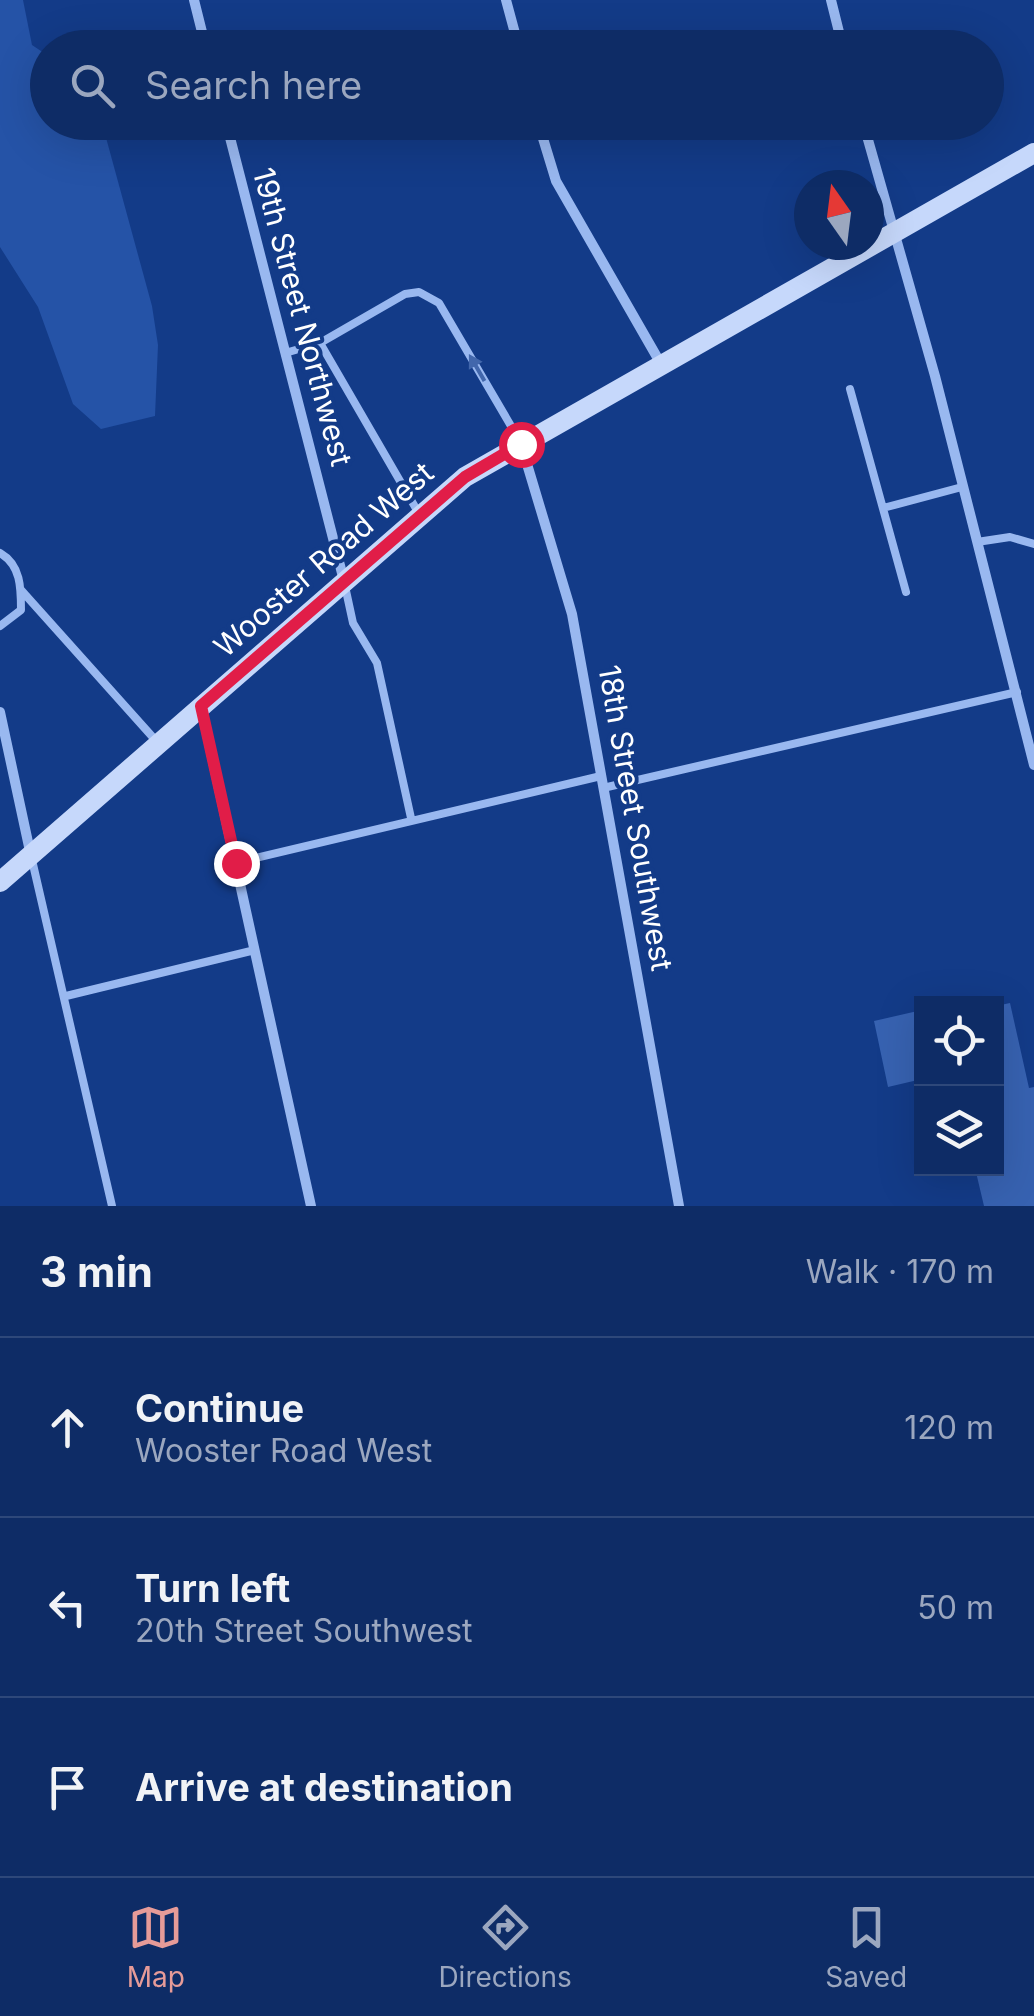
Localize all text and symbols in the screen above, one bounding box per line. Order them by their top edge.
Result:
search box [30,30,1004,140]
icon: search [65,58,120,113]
text: Search here [145,62,362,108]
street label: 19th Street Northwest [246,164,360,470]
north arrow [794,170,884,260]
one-way arrow [469,354,487,382]
route start [499,422,545,468]
street label: Wooster Road West [206,454,440,664]
street label: 18th Street Southwest [591,662,681,974]
route end [214,841,260,887]
map controls [914,996,1004,1176]
button: locate [914,996,1004,1086]
button: layers [914,1086,1004,1176]
text: 3 min [40,1246,153,1297]
text: Walk · 170 m [806,1252,994,1291]
text: Continue [135,1385,304,1431]
icon: ahead [40,1400,95,1455]
text: 120 m [904,1408,994,1447]
text: Wooster Road West [135,1431,432,1470]
text: Turn left [135,1565,290,1611]
icon: left [40,1580,95,1635]
text: 50 m [917,1588,994,1627]
text: 20th Street Southwest [135,1611,473,1650]
icon: arrive [40,1760,95,1815]
text: Arrive at destination [135,1764,513,1810]
tab: Map [127,1900,185,1994]
tab: Directions [438,1900,572,1994]
tab: Saved [825,1900,907,1994]

